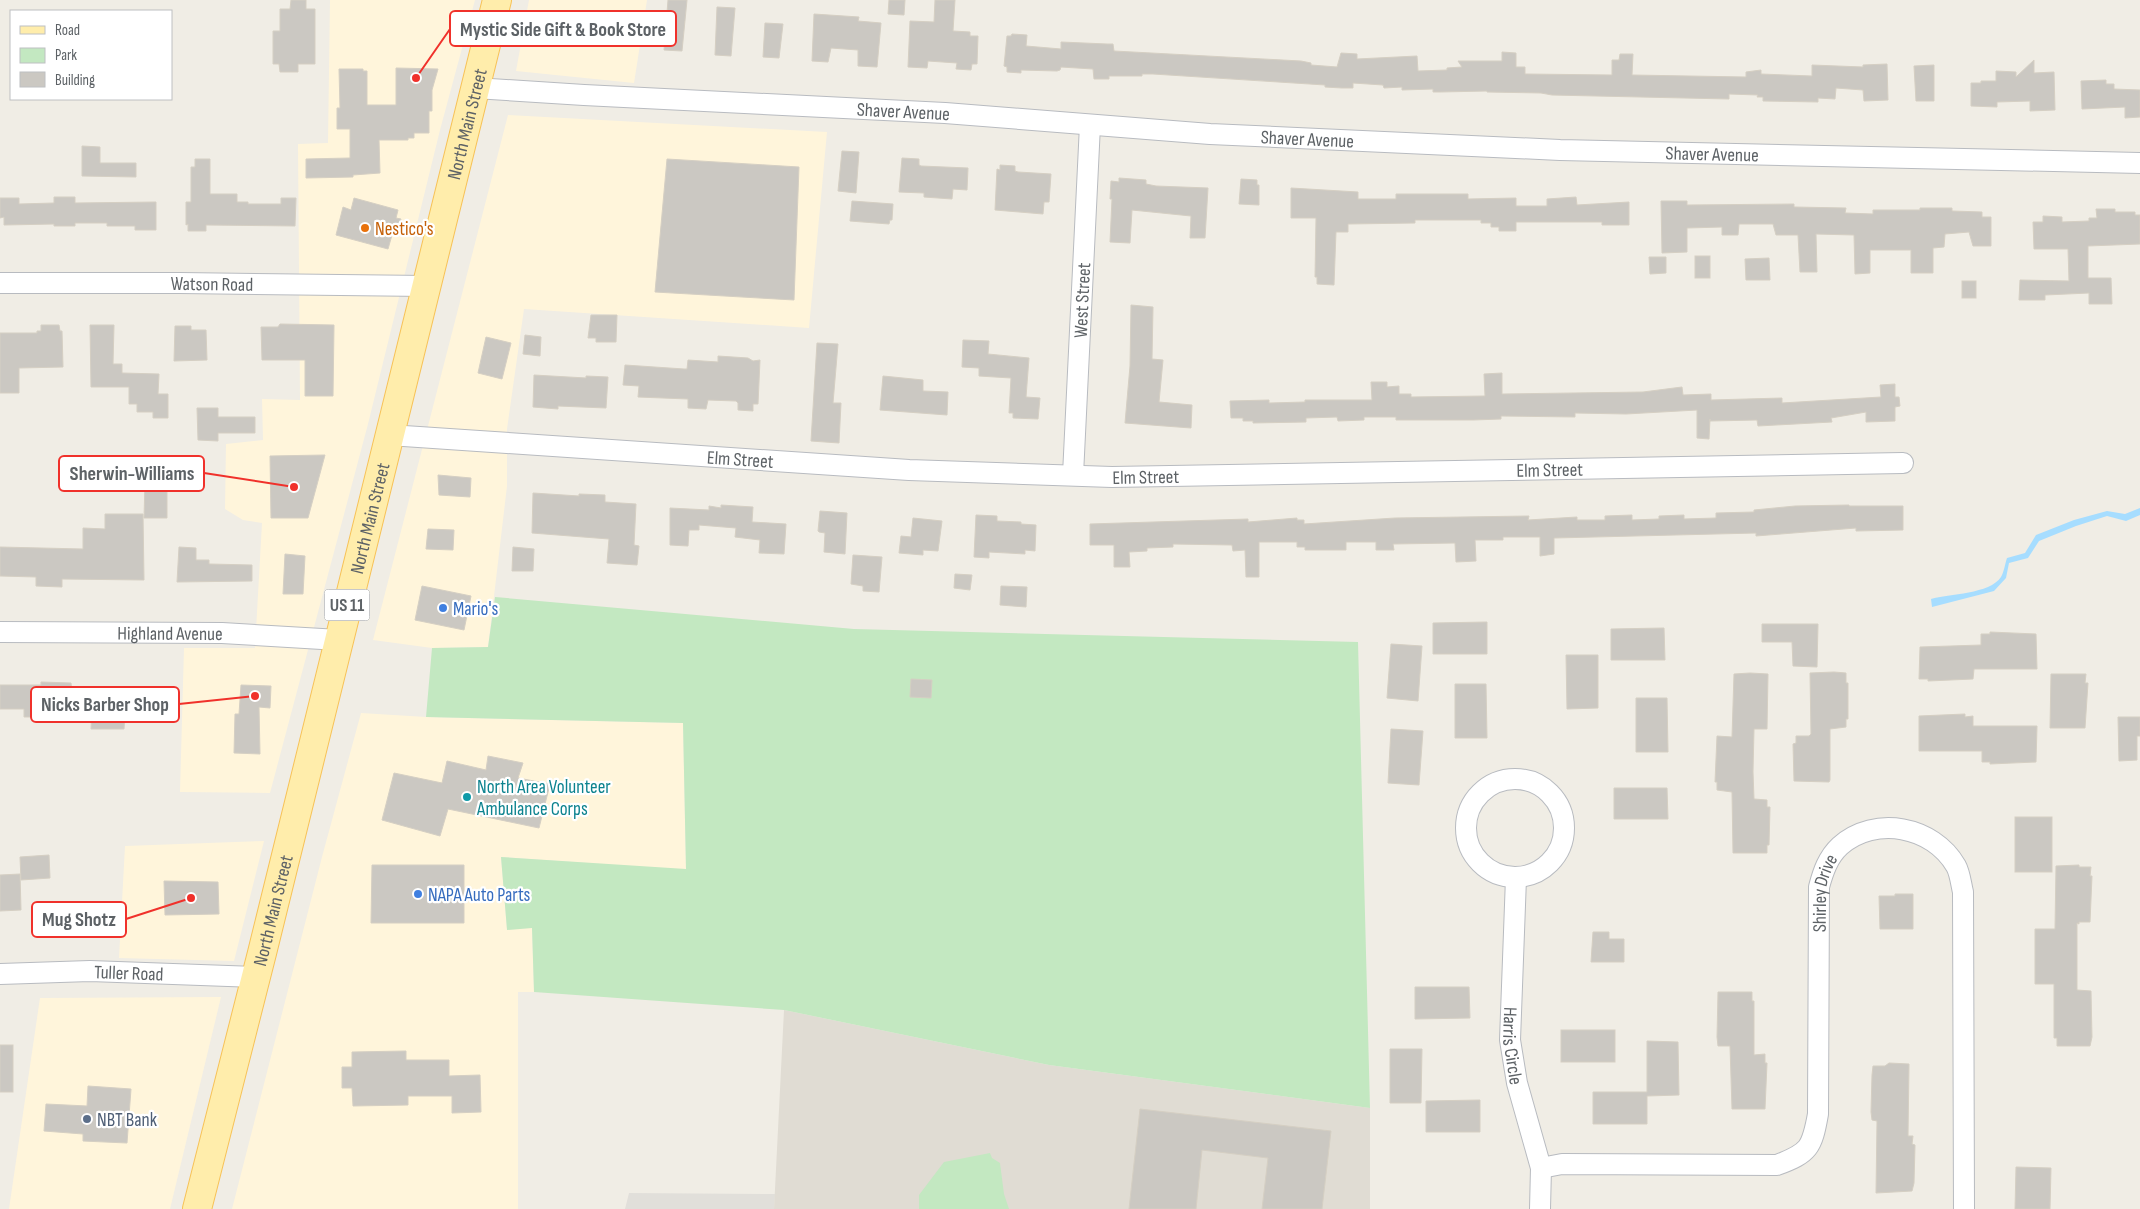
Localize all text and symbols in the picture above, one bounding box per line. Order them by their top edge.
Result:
legend [10,10,172,100]
callout: Mystic Side Gift & Book Store [450,11,676,46]
text: Mystic Side Gift & Book Store [460,18,666,42]
text: Road [55,21,80,40]
text: Park [55,46,77,65]
street label: North Main Street [443,66,493,182]
text: Building [55,71,95,90]
street label: Shaver Avenue [856,99,951,126]
street label: Shaver Avenue [1260,126,1354,154]
street label: Shaver Avenue [1665,142,1759,167]
place label: Nestico's [375,218,434,241]
marker: Nestico's [359,222,371,234]
street label: West Street [1070,262,1096,339]
street label: Watson Road [171,273,253,297]
street label: Elm Street [706,446,774,474]
callout: Sherwin-Williams [59,456,204,491]
street label: Elm Street [1516,459,1583,483]
street label: North Main Street [346,460,396,576]
text: Sherwin-Williams [70,462,195,486]
street label: Elm Street [1112,466,1179,490]
road number: US 11 [324,590,370,620]
place label: Mario's [453,598,498,621]
marker: Mario's [437,602,449,614]
street label: Highland Avenue [117,623,223,646]
callout: Nicks Barber Shop [31,687,179,722]
text: Nicks Barber Shop [41,693,169,717]
place label: North Area Volunteer Ambulance Corps [476,776,611,821]
marker: North Area Volunteer Ambulance Corps [461,791,473,803]
street label: Shirley Drive [1809,850,1843,932]
street label: North Main Street [249,853,299,969]
place label: NAPA Auto Parts [428,884,531,907]
marker: NAPA Auto Parts [412,888,424,900]
callout: Mug Shotz [32,902,126,937]
text: Mug Shotz [42,908,116,932]
street label: Tuller Road [94,961,164,987]
street label: Harris Circle [1497,1006,1527,1086]
place label: NBT Bank [97,1109,158,1132]
marker: NBT Bank [81,1113,93,1125]

